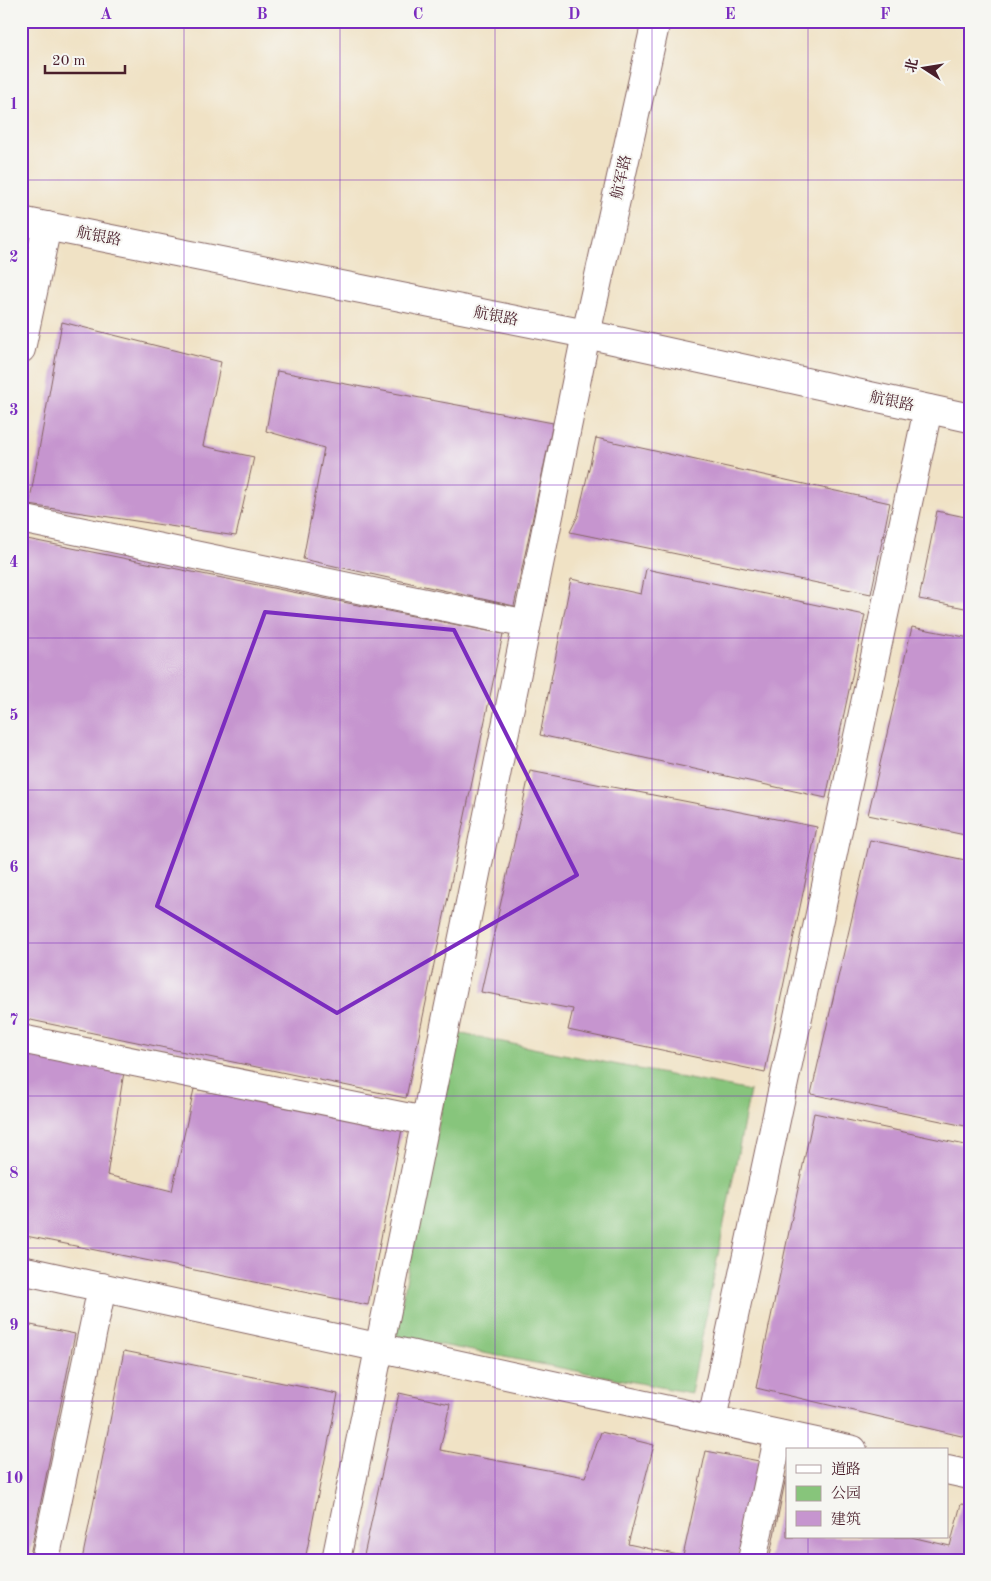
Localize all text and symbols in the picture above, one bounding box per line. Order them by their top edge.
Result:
text: A [100,7,112,23]
text: B [256,7,268,23]
text: C [413,7,423,23]
text: D [568,7,580,23]
text: E [724,7,736,23]
text: F [880,7,891,23]
scale bar [45,42,125,74]
north arrow [898,42,948,92]
text: 20 m [52,54,86,69]
text: 北 [903,57,921,74]
text: 1 [9,97,19,113]
street label: 航军路 [608,153,635,201]
street label: 航银路 [75,224,123,249]
text: 2 [9,250,19,266]
street label: 航银路 [472,304,520,329]
street label: 航银路 [868,388,916,414]
text: 3 [9,403,19,419]
text: 4 [9,555,19,571]
text: 5 [9,708,19,724]
text: 6 [9,860,19,876]
text: 7 [9,1013,19,1029]
text: 8 [9,1166,19,1182]
text: 9 [9,1318,19,1334]
legend [786,1448,948,1538]
text: 道路 [831,1461,861,1478]
text: 10 [5,1471,23,1487]
text: 公园 [831,1485,861,1502]
text: 建筑 [831,1511,861,1528]

